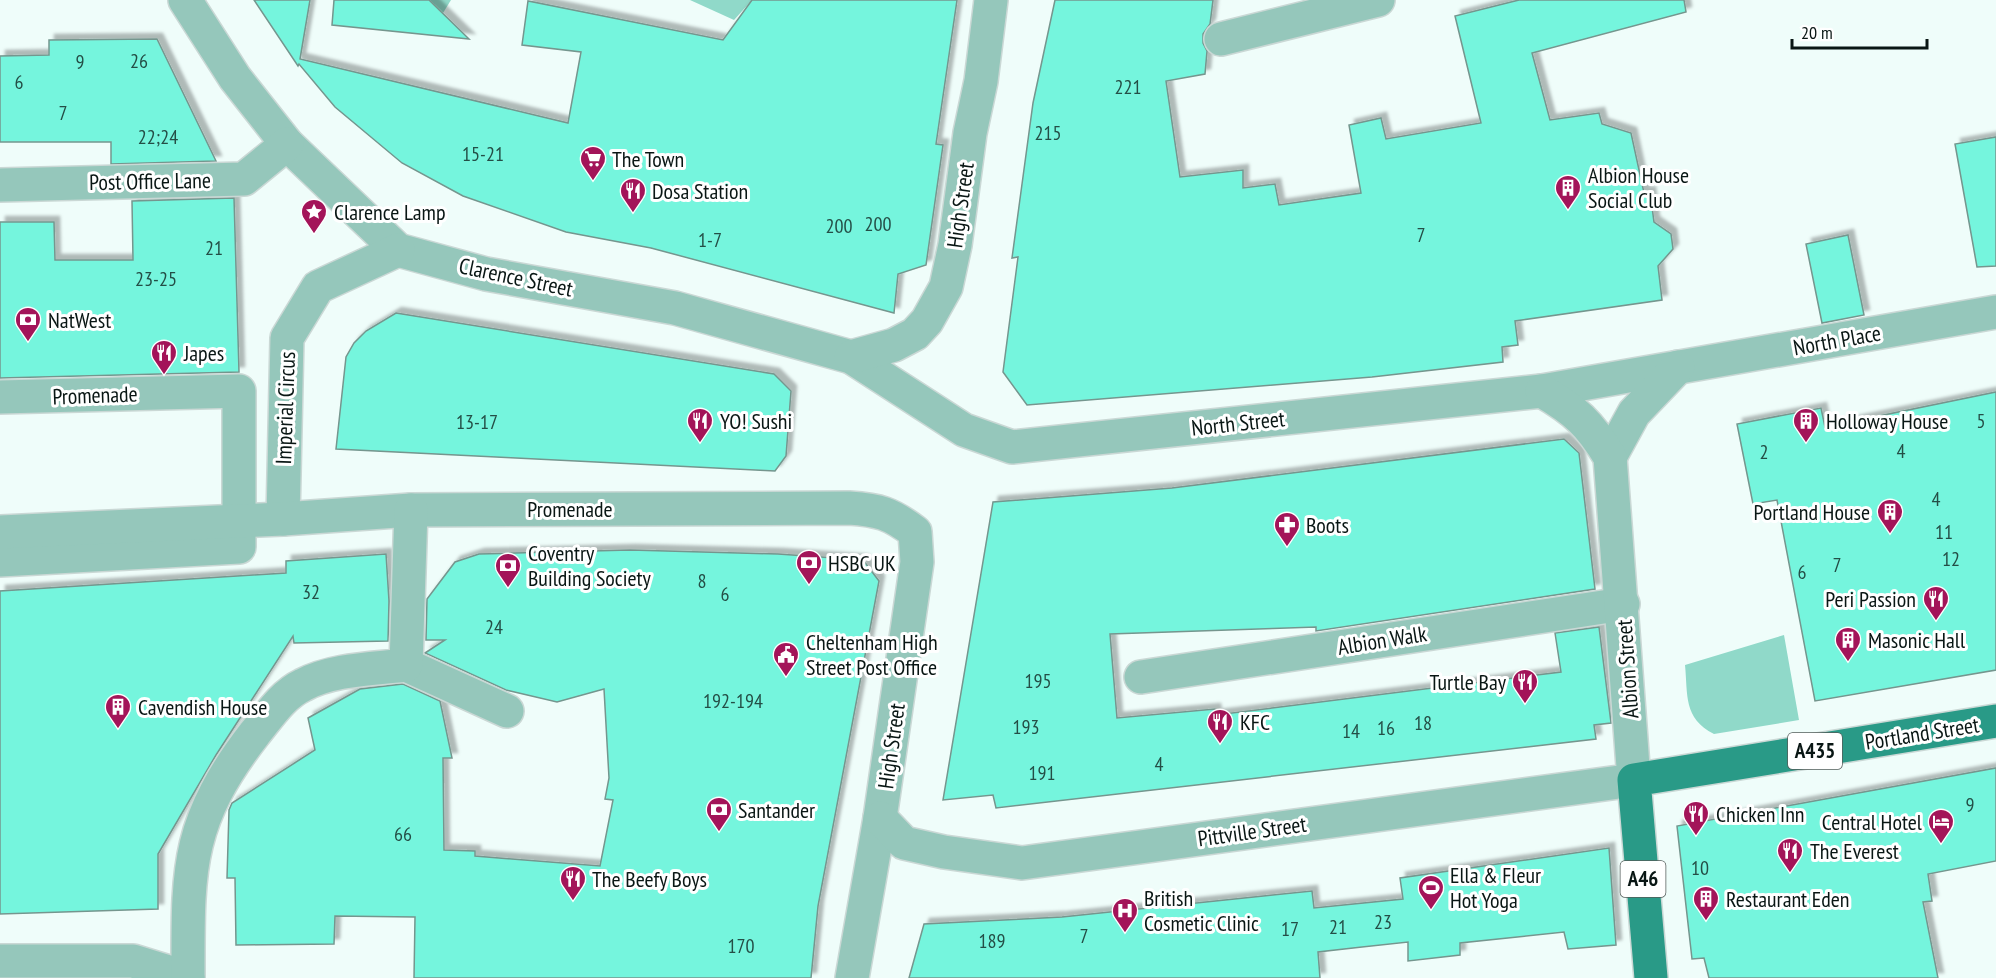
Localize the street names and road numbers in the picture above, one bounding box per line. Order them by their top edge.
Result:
street label: High Street [940,160,980,250]
street label: Post Office Lane [89,166,211,196]
street label: Clarence Street [457,251,575,303]
street label: North Place [1791,319,1883,361]
street label: Imperial Circus [269,351,301,465]
street label: Promenade [52,380,138,410]
street label: North Street [1190,404,1286,442]
street label: Promenade [527,495,613,523]
street label: Albion Walk [1335,619,1429,661]
street label: Albion Street [1610,619,1644,719]
street label: High Street [871,701,911,791]
street label: Portland Street [1863,710,1981,756]
road number: A435 [1788,733,1842,769]
street label: Pittville Street [1196,810,1308,852]
road number: A46 [1620,861,1666,897]

